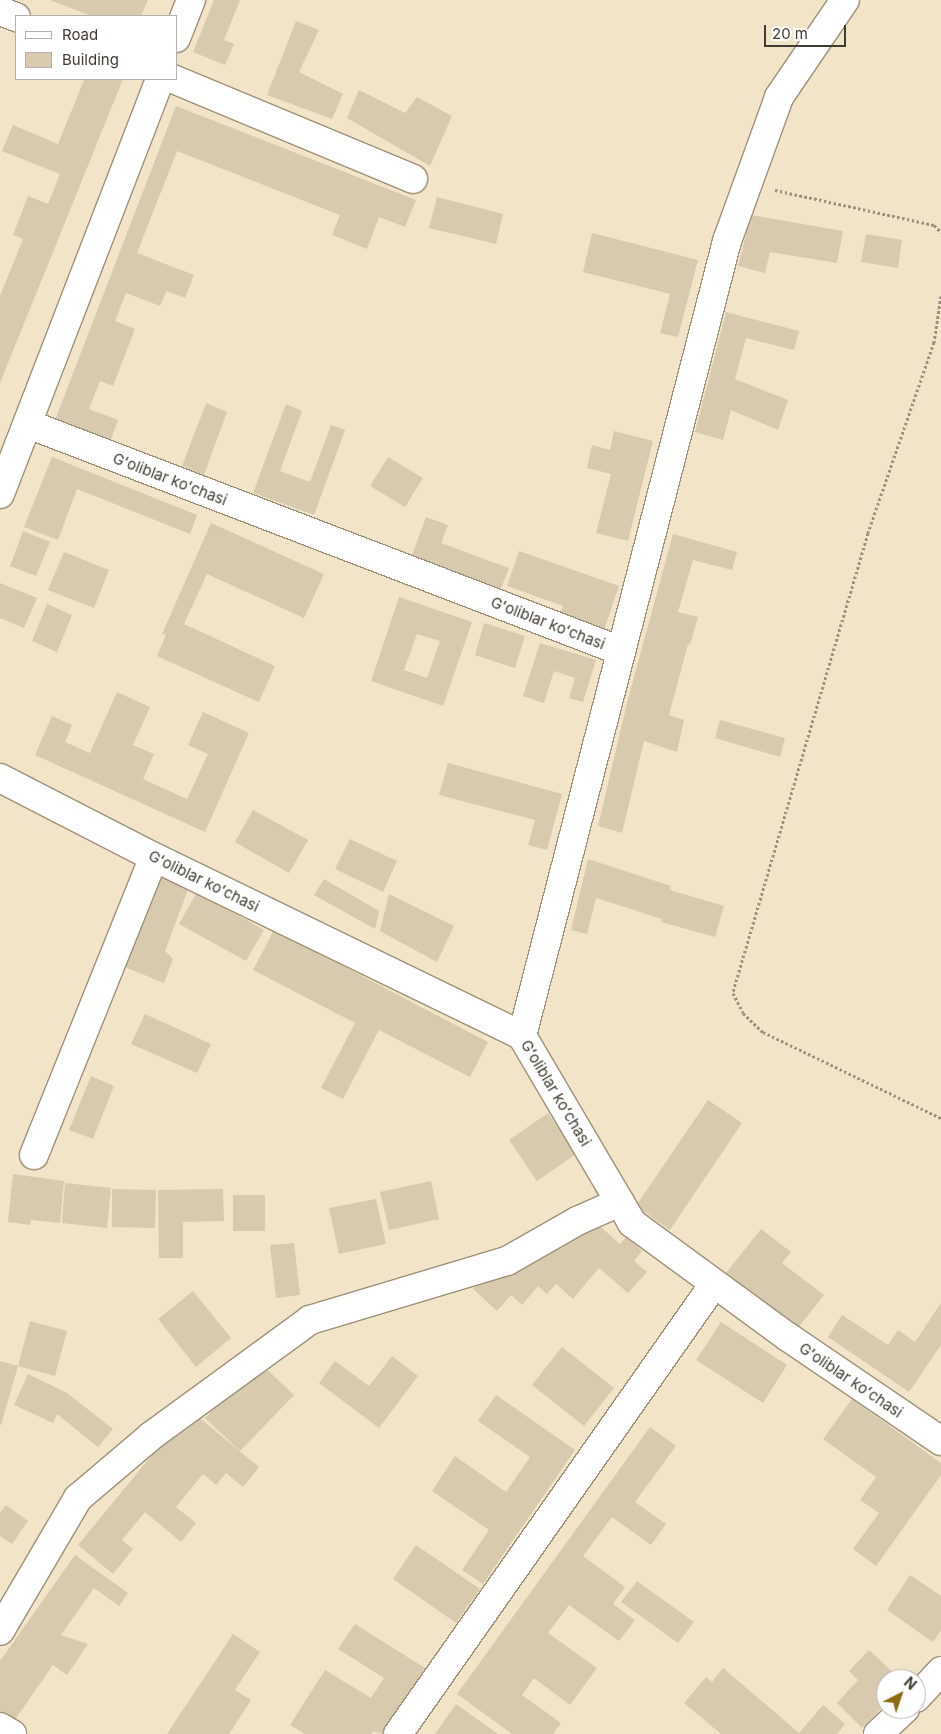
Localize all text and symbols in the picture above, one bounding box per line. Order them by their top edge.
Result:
legend [15,15,178,80]
scale bar [766,15,848,47]
text: 20 m [772,24,808,43]
text: Road [62,25,98,44]
text: Building [62,50,119,69]
street label: Gʻoliblar koʻchasi [110,449,230,509]
street label: Gʻoliblar koʻchasi [488,593,608,653]
street label: Gʻoliblar koʻchasi [146,846,262,916]
street label: Gʻoliblar koʻchasi [517,1037,595,1149]
street label: Gʻoliblar koʻchasi [796,1339,906,1421]
north arrow [876,1669,926,1719]
text: N [901,1673,920,1693]

